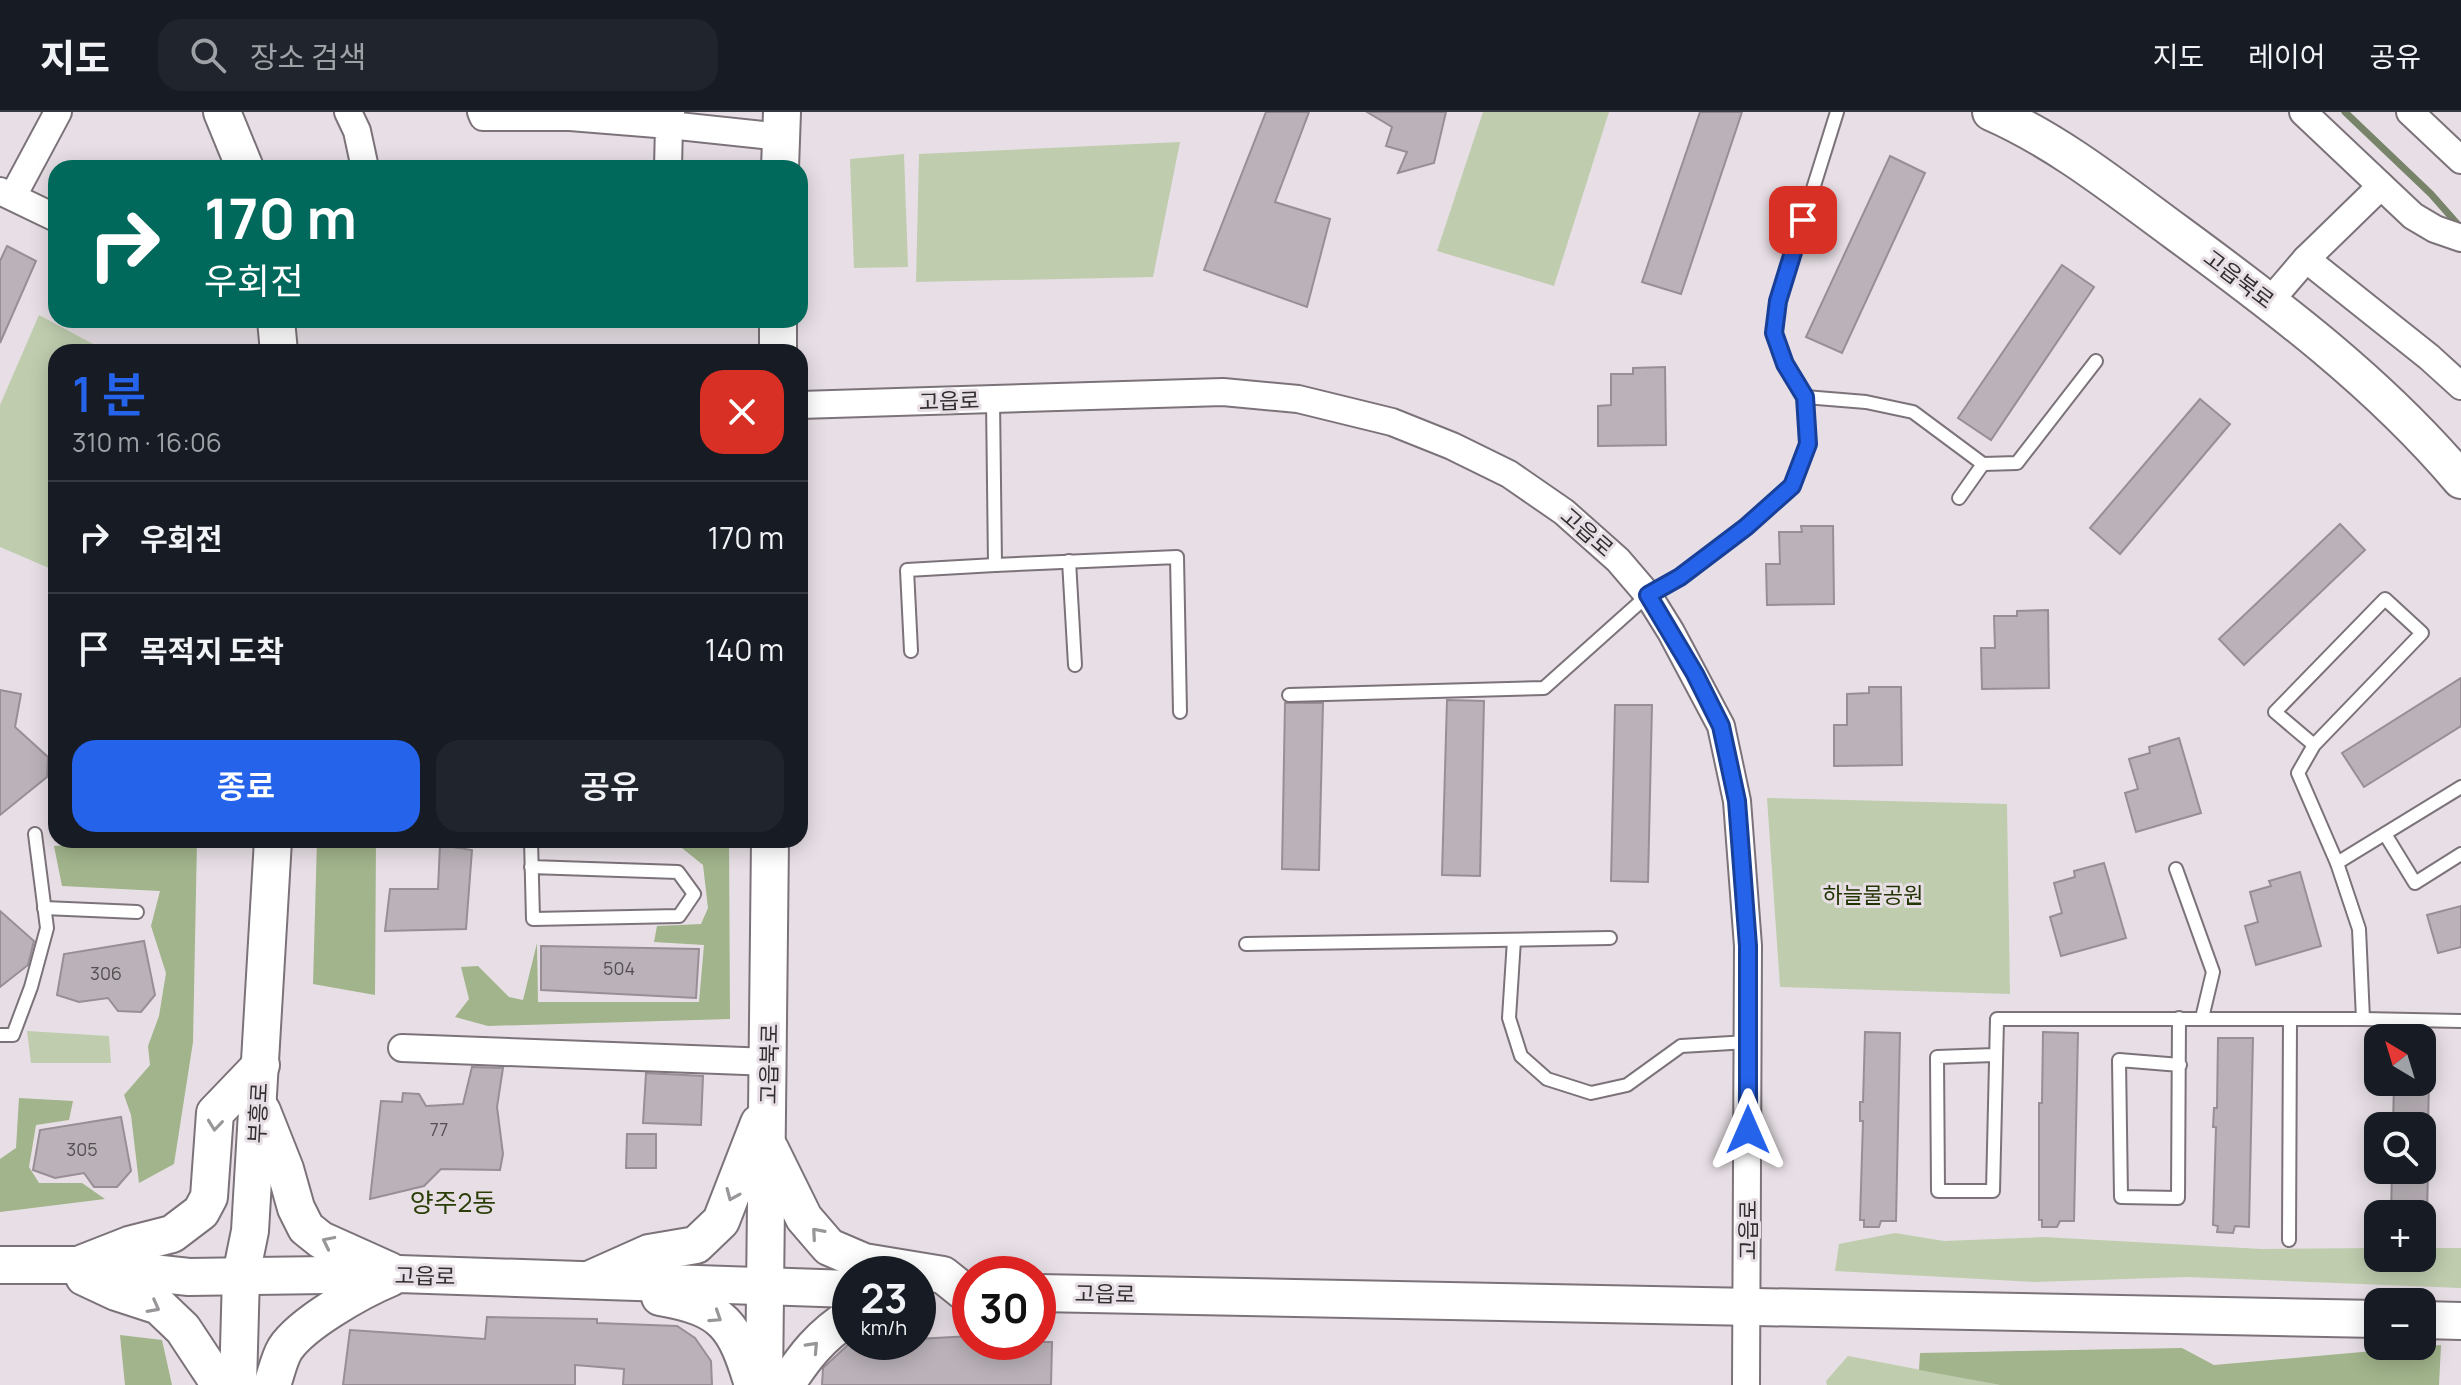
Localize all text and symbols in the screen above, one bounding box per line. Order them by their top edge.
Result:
search box [158,19,718,91]
text: 지도 [40,31,110,83]
icon: search [186,33,230,77]
text: 장소 검색 [250,36,366,77]
text: 지도 [2153,37,2204,75]
text: 레이어 [2248,37,2325,75]
text: 공유 [2369,37,2421,75]
text: 170 m [204,179,357,256]
pin [1769,186,1837,254]
icon: right [72,192,176,296]
icon: arrive [1781,198,1825,242]
street label: 고읍북로 [2198,243,2280,315]
text: 우회전 [204,256,303,305]
text: 1 분 [72,361,146,426]
button: close [700,370,784,454]
street label: 고읍로 [918,385,980,417]
text: 310 m · 16:06 [72,424,222,460]
street label: 고읍로 [1554,501,1620,563]
icon: right [72,515,116,559]
text: 170 m [707,517,784,558]
text: 우회전 [140,518,223,559]
icon: arrive [72,627,116,671]
text: 140 m [705,629,784,670]
text: 목적지 도착 [140,630,284,671]
button: 종료 [72,740,420,832]
button: 공유 [436,740,784,832]
park label: 하늘물공원 [1822,880,1924,910]
house number: 504 [603,956,635,980]
house number: 306 [90,961,122,985]
street label: 고읍북로 [753,1023,785,1105]
north arrow [2364,1024,2436,1096]
map controls [2364,1024,2436,1360]
street label: 부흥로 [241,1082,275,1144]
position arrow [1706,1088,1790,1172]
button: search [2364,1112,2436,1184]
house number: 77 [430,1117,448,1141]
one-way arrow [206,1119,223,1132]
house number: 305 [66,1137,98,1161]
district label: 양주2동 [410,1184,496,1220]
one-way arrow [726,1187,742,1201]
street label: 고읍로 [1733,1200,1763,1260]
button: + [2364,1200,2436,1272]
one-way arrow [812,1228,827,1243]
one-way arrow [322,1236,337,1252]
speed limit sign: 30 [952,1256,1056,1360]
street label: 고읍로 [394,1260,456,1292]
text: 23 [860,1270,908,1325]
street label: 고읍로 [1074,1278,1136,1310]
button: − [2364,1288,2436,1360]
one-way arrow [146,1297,160,1313]
one-way arrow [707,1308,721,1323]
text: km/h [861,1314,907,1341]
one-way arrow [804,1341,818,1356]

